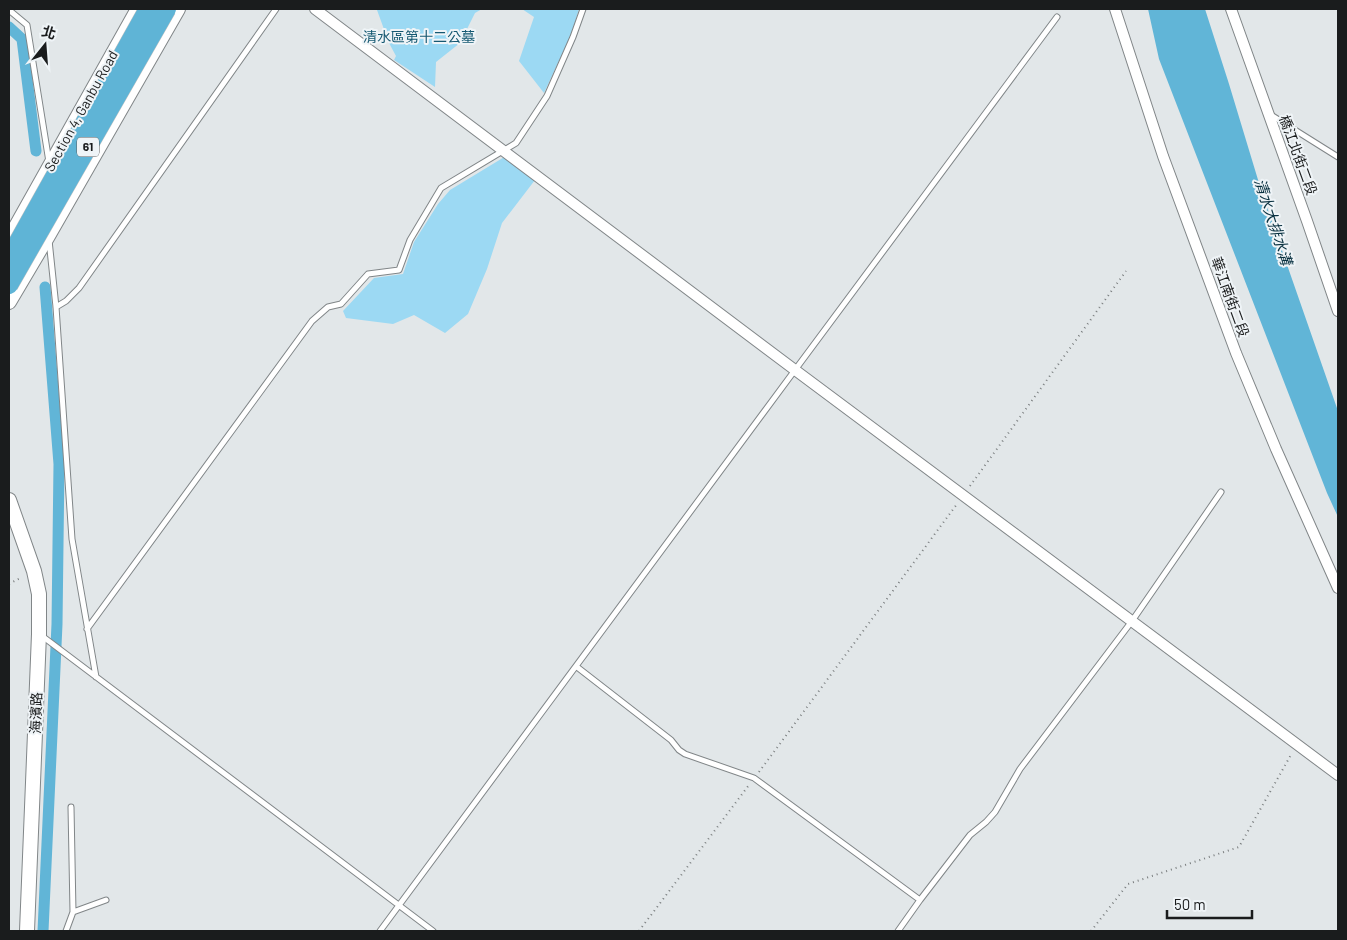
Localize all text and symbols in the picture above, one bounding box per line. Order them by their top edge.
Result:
north arrow [20,20,70,70]
text: 北 [40,22,58,42]
park label: 清水區第十二公墓 [363,28,475,45]
street label: Section 4, Ganbu Road [40,47,121,174]
street label: 橋江北街二段 [1276,112,1321,197]
road number: 61 [77,138,99,156]
water label: 清水大排水溝 [1251,176,1297,269]
street label: 華江南街二段 [1208,254,1253,339]
street label: 海濱路 [26,692,45,734]
scale bar [1167,888,1252,920]
text: 50 m [1174,895,1206,913]

